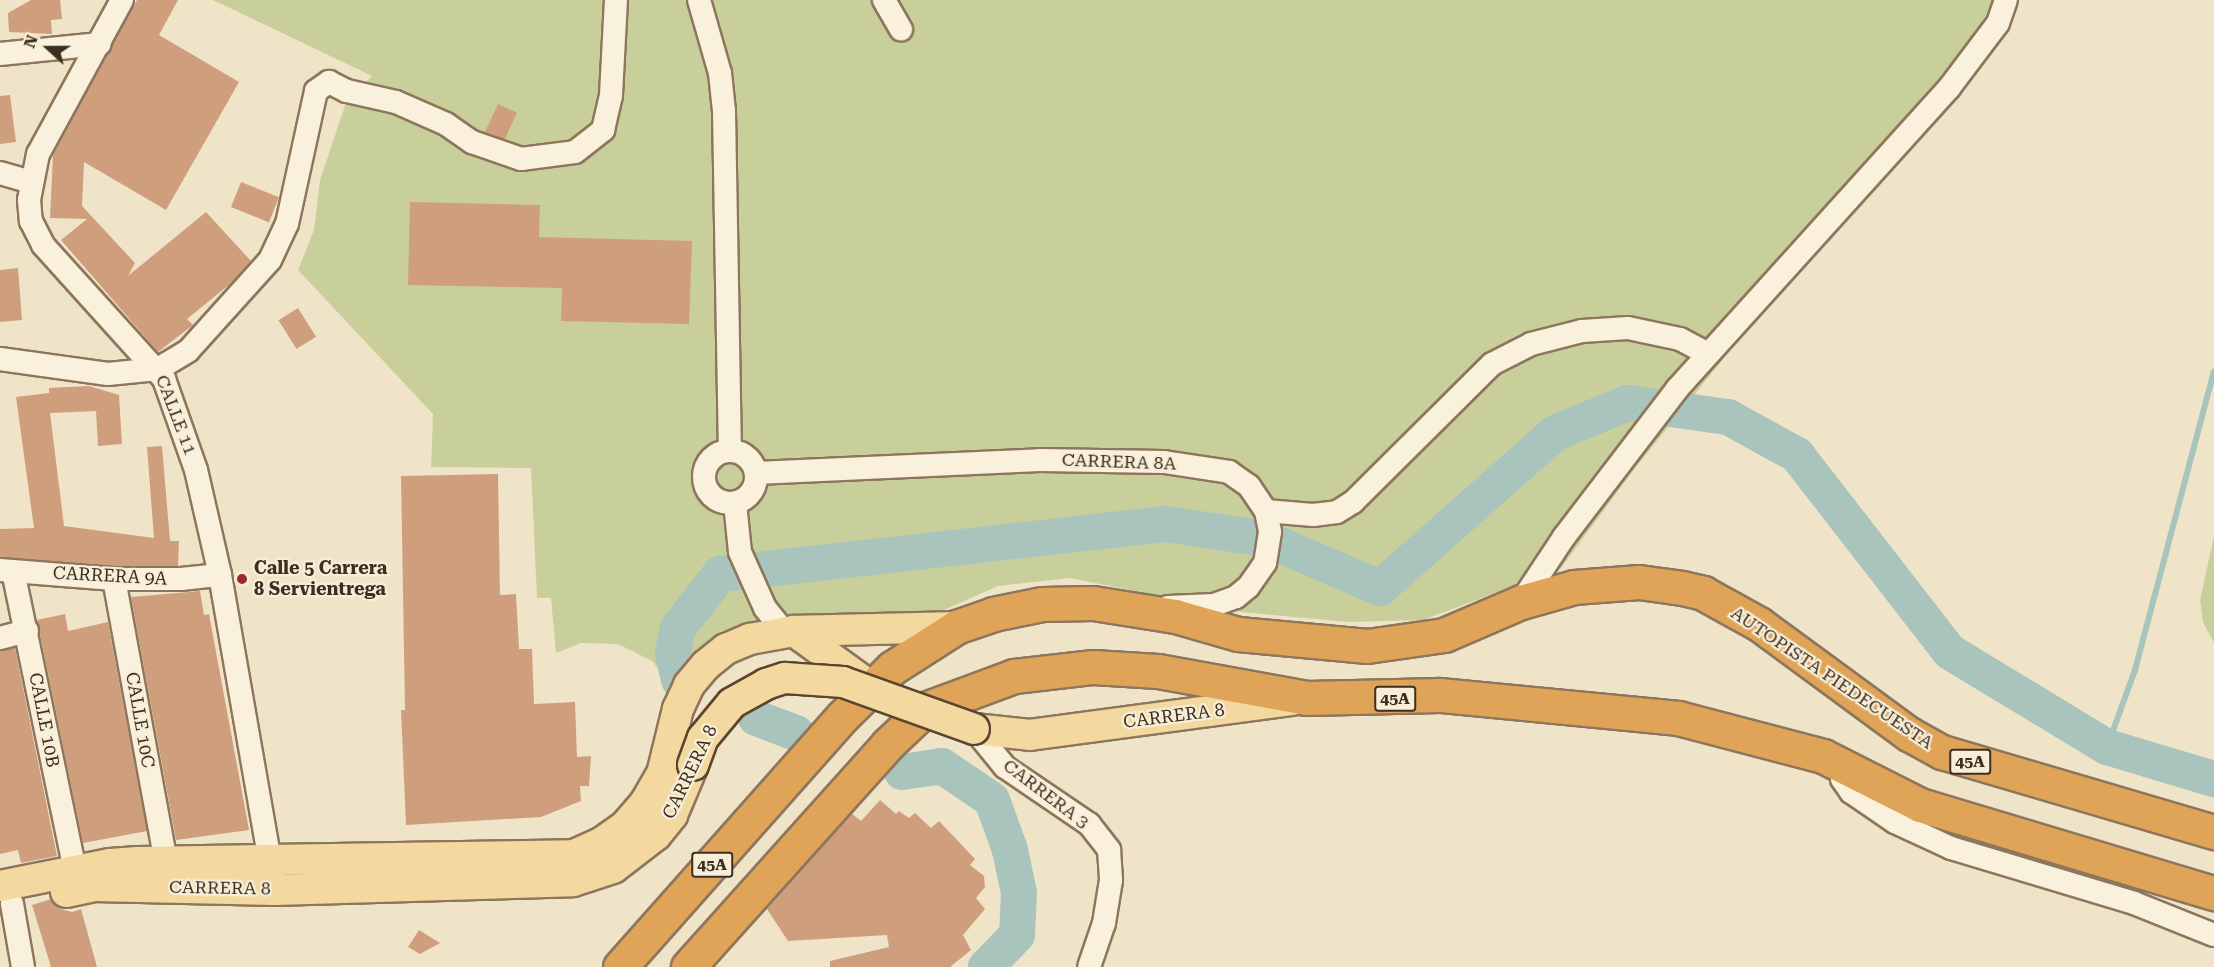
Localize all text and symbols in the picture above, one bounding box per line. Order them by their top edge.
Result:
north arrow [18,18,78,78]
text: N [20,32,42,51]
street label: CALLE 11 [151,372,201,458]
street label: CARRERA 8A [1061,449,1177,475]
place label: Calle 5 Carrera 8 Servientrega [254,558,387,600]
street label: CARRERA 9A [52,562,168,590]
marker: Calle 5 Carrera 8 Servientrega [235,572,249,586]
street label: AUTOPISTA PIEDECUESTA [1727,602,1937,754]
street label: CALLE 10C [121,670,159,770]
street label: CALLE 10B [24,671,64,769]
road number: 45A [1374,686,1416,712]
street label: CARRERA 8 [1122,699,1226,733]
street label: CARRERA 8 [658,721,722,823]
road number: 45A [1949,749,1991,775]
street label: CARRERA 3 [999,755,1093,833]
road number: 45A [691,852,733,878]
street label: CARRERA 8 [169,876,271,900]

